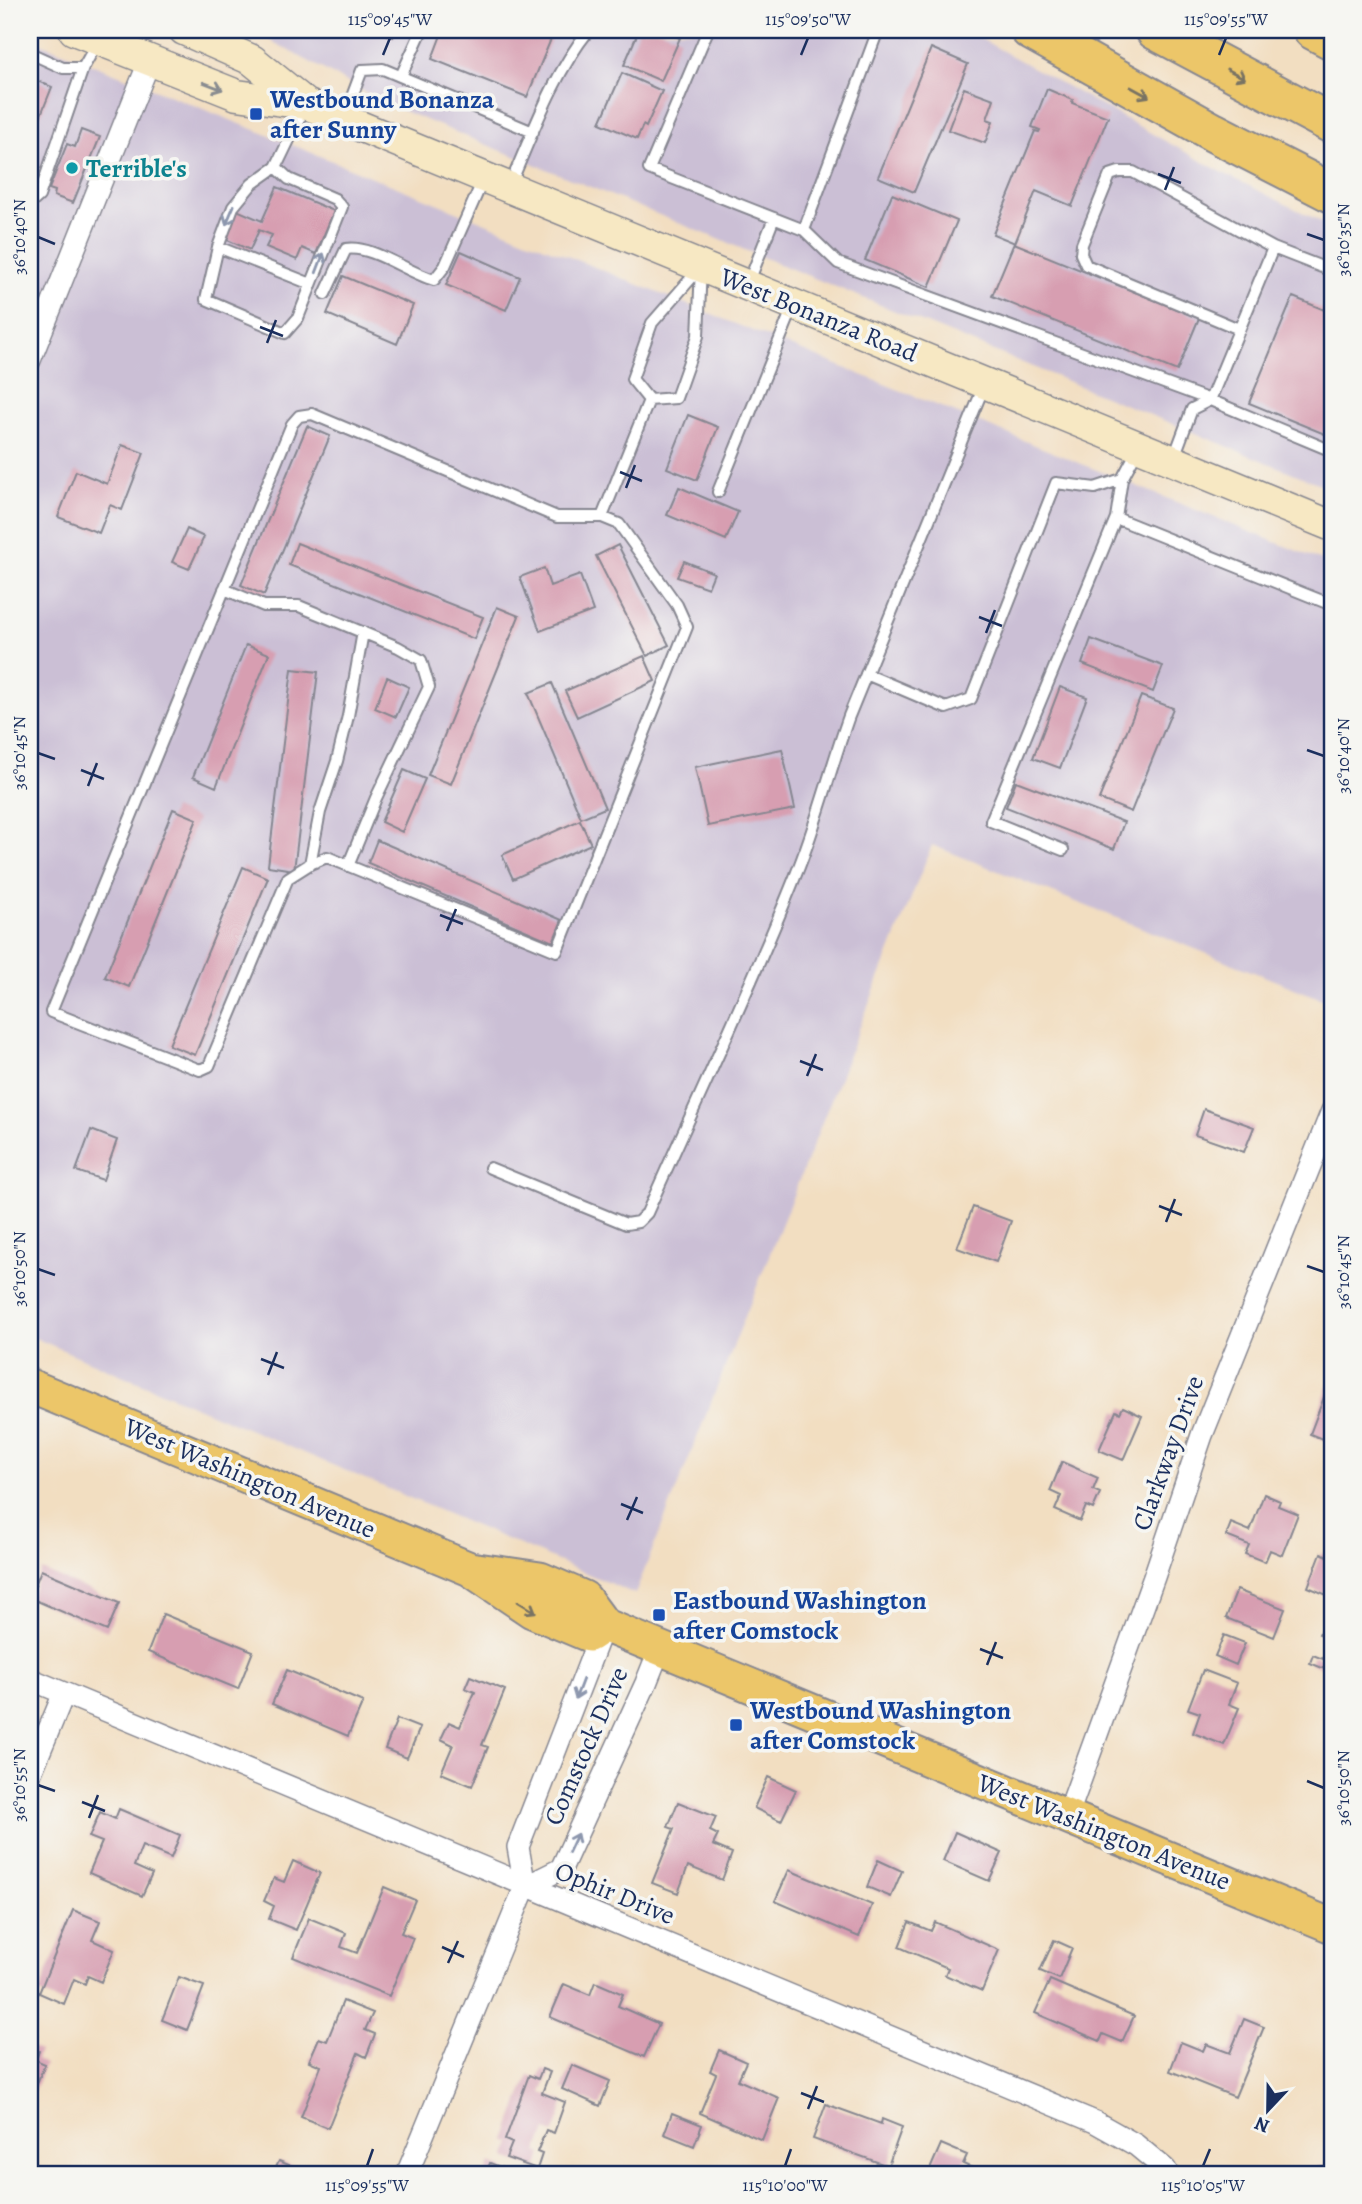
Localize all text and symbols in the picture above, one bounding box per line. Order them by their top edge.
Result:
text: 115°09'45"W [348,7,432,31]
text: 115°09'50"W [765,7,851,31]
text: 115°09'55"W [1184,7,1268,31]
one-way arrow [1225,68,1246,81]
one-way arrow [202,81,224,94]
place label: Westbound Bonanza after Sunny [269,82,495,147]
one-way arrow [1130,85,1150,99]
marker: Westbound Bonanza after Sunny [248,106,264,122]
place label: Terrible's [86,151,187,186]
marker: Terrible's [64,160,80,176]
text: 36°10'40"N [7,199,31,275]
text: 36°10'35"N [1331,203,1355,277]
one-way arrow [223,204,236,226]
one-way arrow [315,252,327,274]
street label: West Bonanza Road [714,259,923,371]
text: 36°10'45"N [7,716,31,790]
text: 36°10'40"N [1331,718,1355,794]
text: 36°10'50"N [7,1231,31,1307]
text: 36°10'45"N [1331,1235,1355,1309]
street label: Clarkway Drive [1124,1371,1212,1535]
street label: West Washington Avenue [118,1409,381,1547]
place label: Eastbound Washington after Comstock [673,1583,927,1648]
one-way arrow [517,1600,537,1614]
marker: Eastbound Washington after Comstock [651,1607,667,1623]
street label: Comstock Drive [535,1661,637,1831]
one-way arrow [572,1677,584,1699]
place label: Westbound Washington after Comstock [749,1693,1012,1758]
marker: Westbound Washington after Comstock [728,1717,744,1733]
text: 36°10'55"N [7,1748,31,1822]
text: 36°10'50"N [1331,1750,1355,1826]
street label: West Washington Avenue [971,1765,1236,1899]
one-way arrow [567,1833,580,1854]
street label: Ophir Drive [550,1853,680,1933]
north arrow [1232,2074,1302,2144]
text: N [1251,2110,1273,2139]
text: 115°09'55"W [325,2173,409,2197]
text: 115°10'00"W [742,2173,828,2197]
text: 115°10'05"W [1161,2173,1245,2197]

